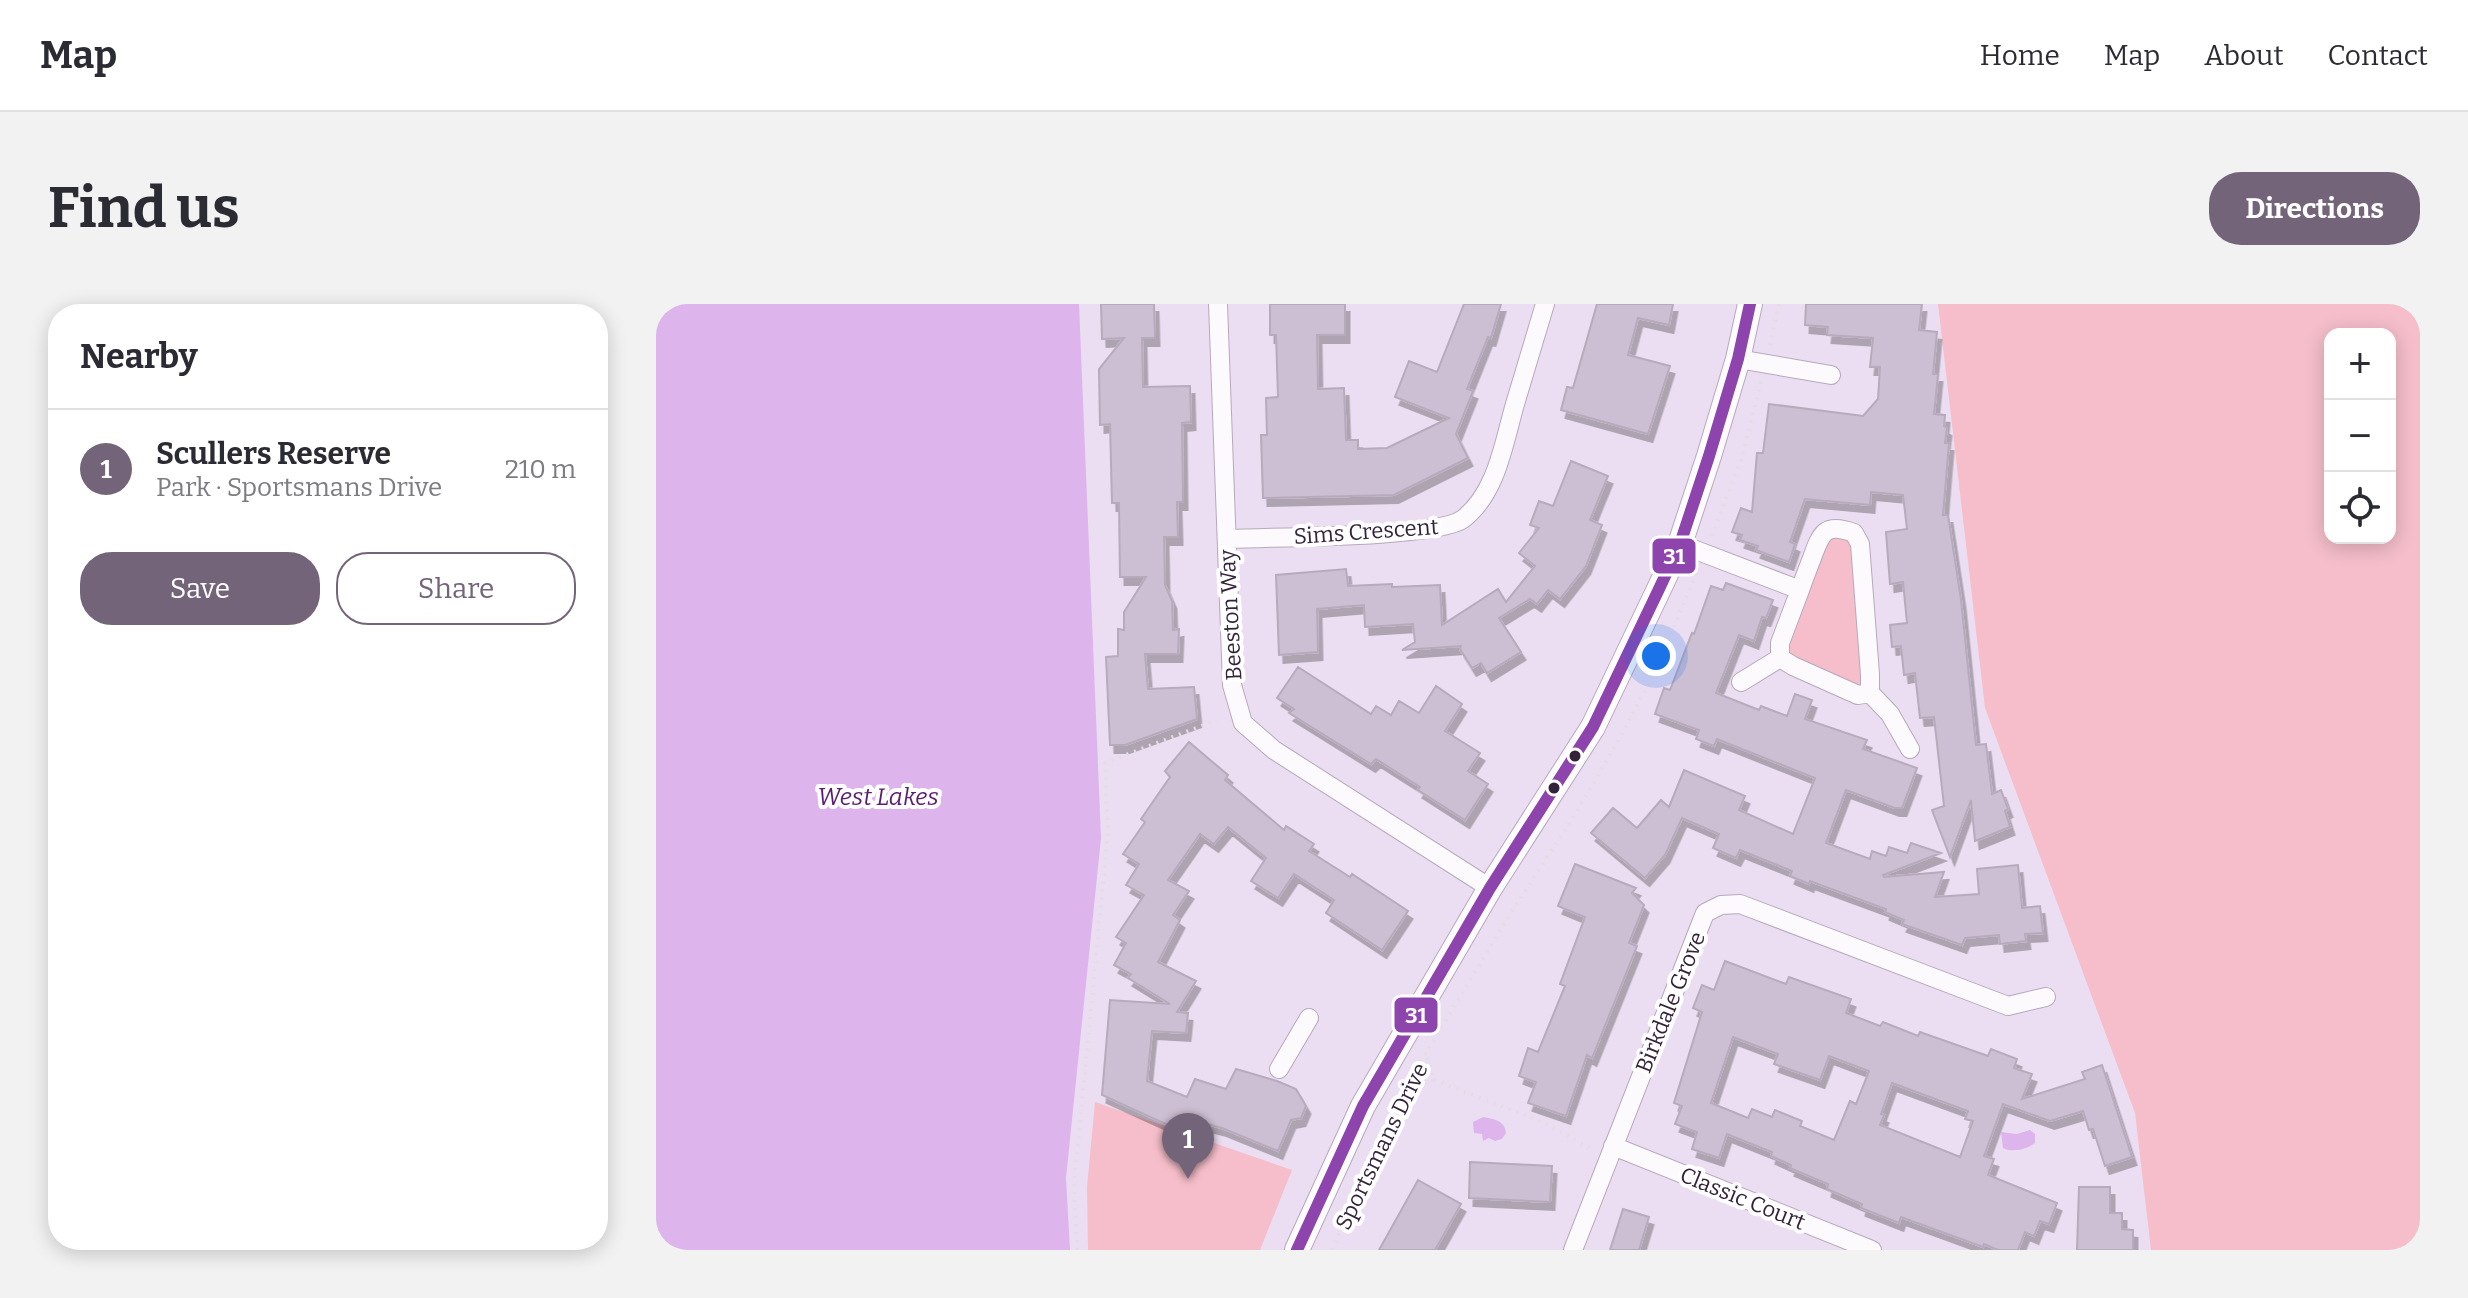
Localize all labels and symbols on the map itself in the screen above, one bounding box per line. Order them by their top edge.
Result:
street label: Sims Crescent [1293,513,1439,550]
line badge: 31 [1651,537,1697,575]
text: 31 [1663,543,1686,570]
street label: Beeston Way [1214,549,1247,681]
your location [1636,636,1676,676]
unlabelled marker [1567,748,1583,764]
unlabelled marker [1546,780,1562,796]
water label: West Lakes [817,783,939,811]
street label: Birkdale Grove [1630,928,1711,1077]
line badge: 31 [1393,996,1439,1034]
text: 31 [1405,1002,1428,1029]
street label: Sportsmans Drive [1329,1058,1434,1234]
pin: 1 [1162,1113,1214,1179]
street label: Classic Court [1676,1161,1809,1236]

